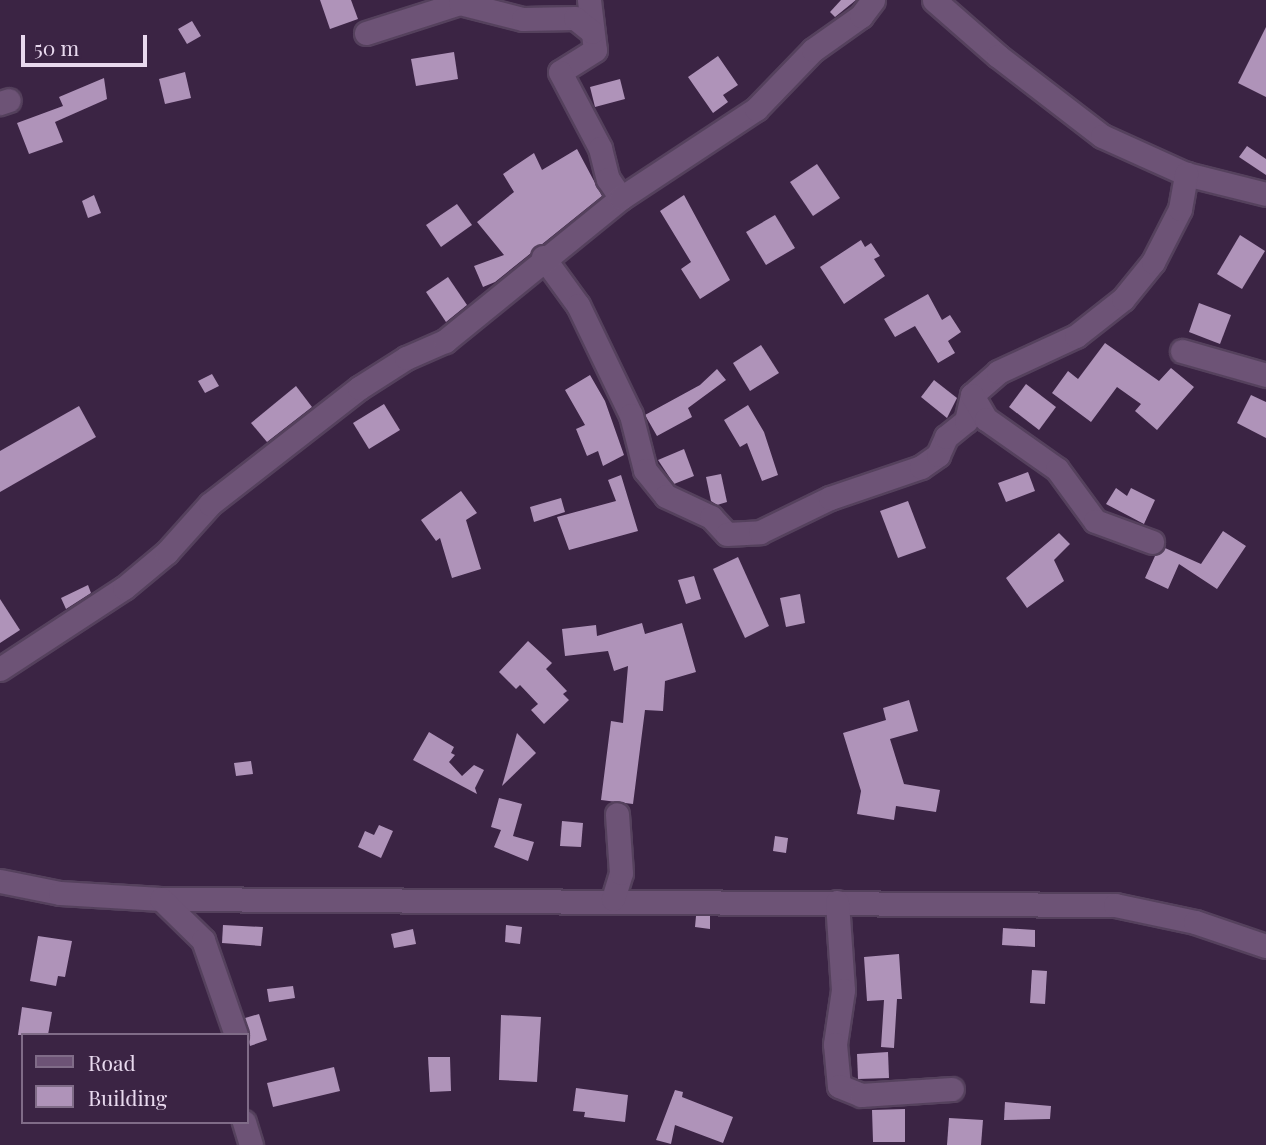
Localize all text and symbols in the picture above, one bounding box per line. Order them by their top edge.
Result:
scale bar [24,21,150,65]
text: 50 m [34,33,79,61]
legend [21,1033,248,1124]
text: Road [88,1048,136,1076]
text: Building [88,1083,167,1111]

